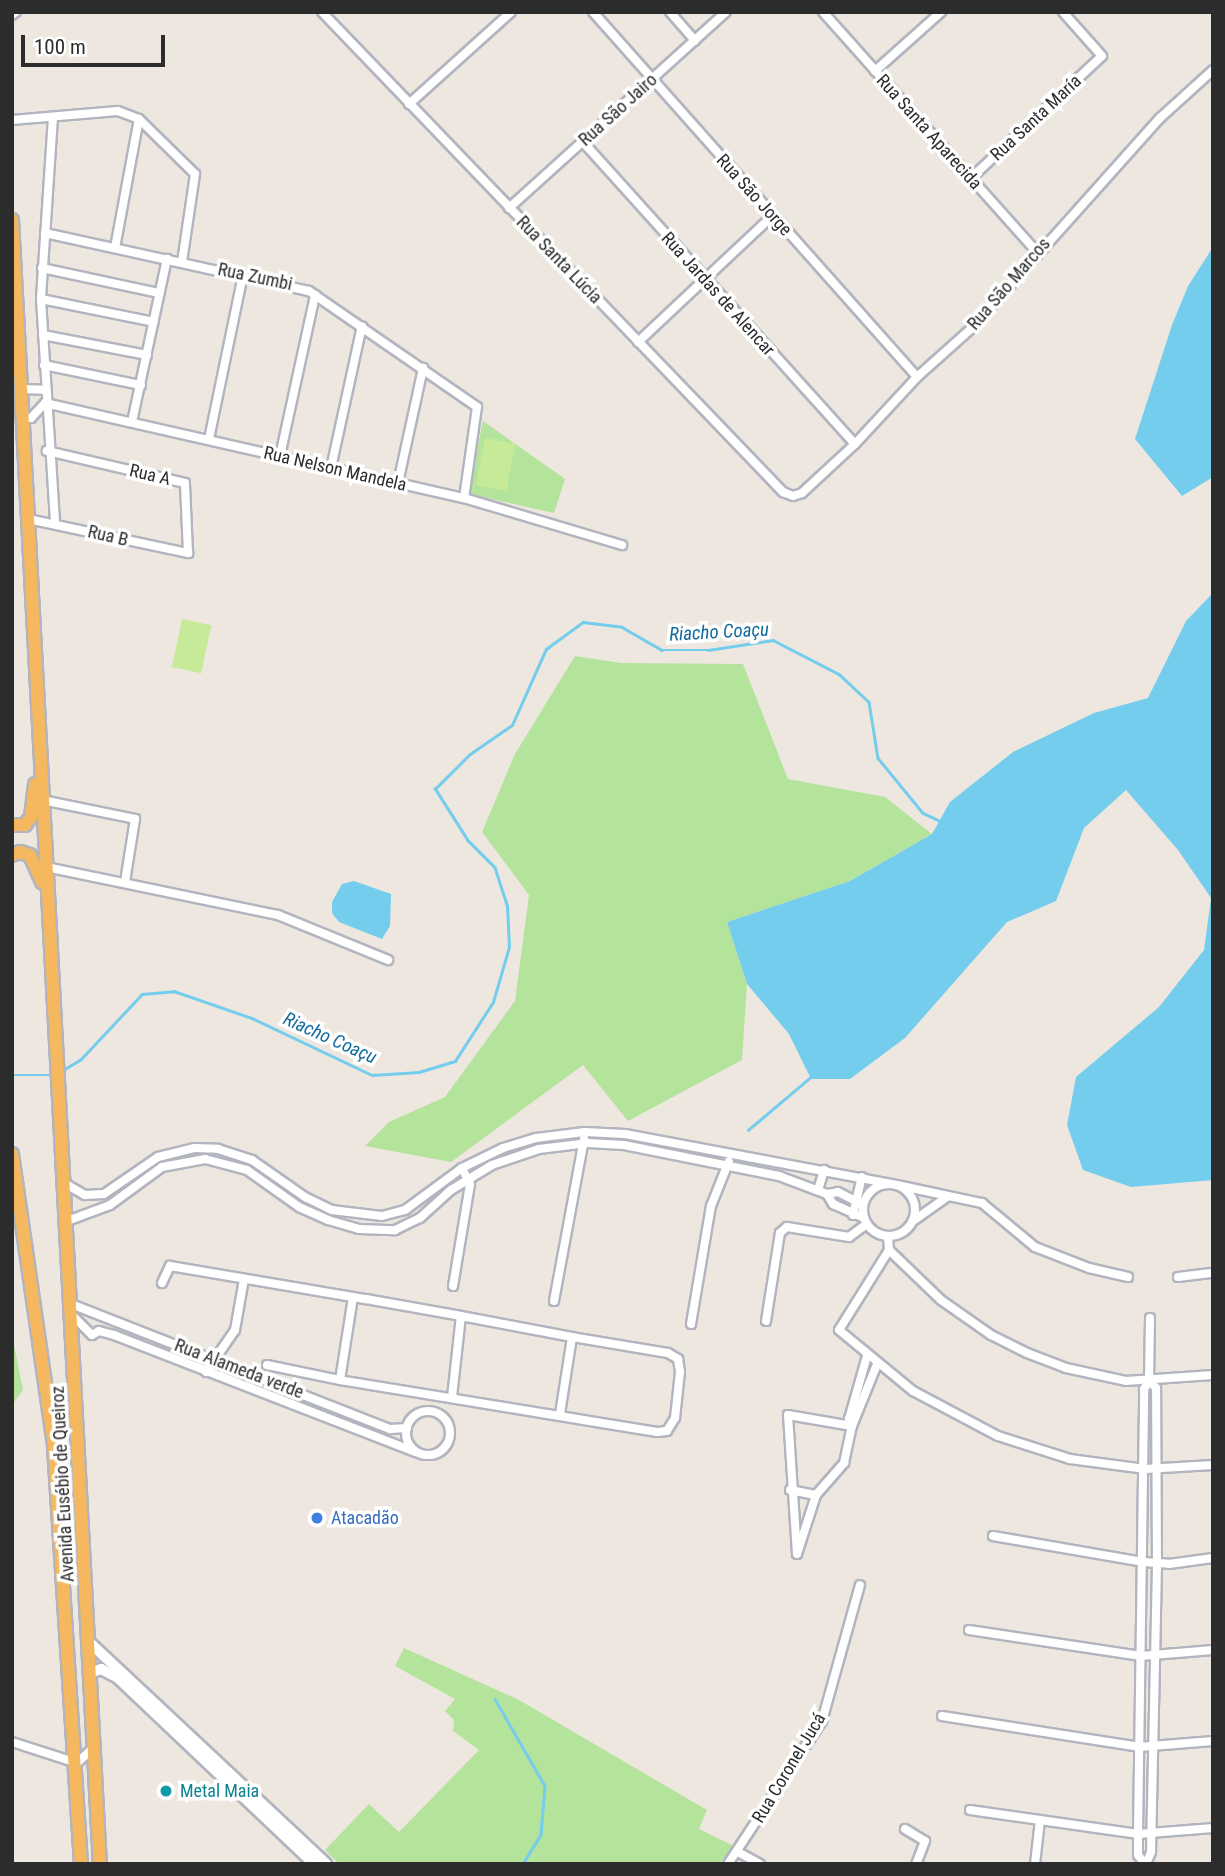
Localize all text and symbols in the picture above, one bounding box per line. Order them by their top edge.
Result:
scale bar [24,21,168,65]
text: 100 m [34,35,86,59]
street label: Rua São Jairo [574,69,662,151]
street label: Rua Santa Aparecida [872,70,986,194]
street label: Rua Santa María [986,70,1086,166]
street label: Rua São Jorge [712,150,796,240]
street label: Rua Santa Lúcia [512,212,606,308]
street label: Rua Jardas de Alencar [657,228,779,360]
street label: Rua São Marcos [963,233,1055,335]
street label: Rua Zumbi [216,259,294,295]
street label: Rua Nelson Mandela [261,442,409,496]
street label: Rua A [127,460,173,490]
street label: Rua B [86,521,130,551]
water label: Riacho Coaçu [669,618,769,646]
water label: Riacho Coaçu [280,1007,380,1069]
street label: Rua Alameda verde [171,1334,307,1404]
street label: Avenida Eusébio de Queiroz [47,1385,79,1583]
place label: Atacadão [331,1507,399,1529]
marker: Atacadão [309,1510,325,1526]
street label: Rua Coronel Jucá [748,1709,830,1827]
place label: Metal Maia [180,1780,259,1802]
marker: Metal Maia [158,1783,174,1799]

